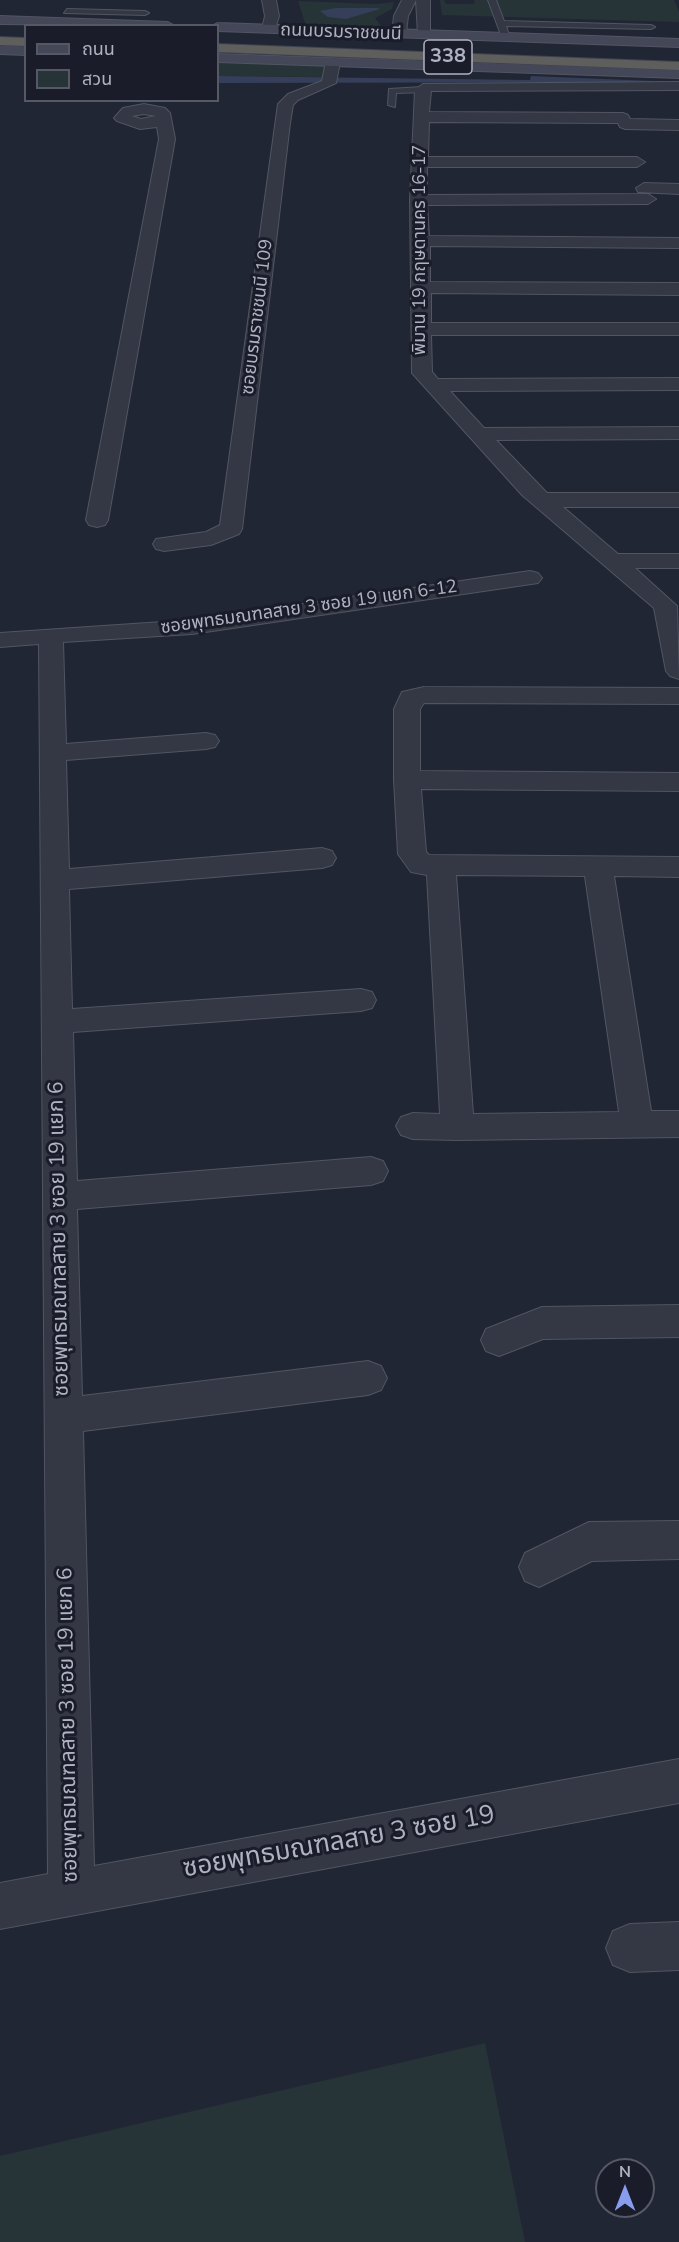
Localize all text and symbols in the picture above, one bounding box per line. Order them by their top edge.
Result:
street label: ถนนบรมราชชนนี [280,20,402,46]
legend [24,24,219,102]
text: ถนน [82,37,115,61]
road number: 338 [424,40,472,74]
text: สวน [82,67,112,91]
street label: พิมาน 19 กฤษดานคร 16-17 [410,145,432,355]
street label: ซอยบรมราชชนนี 109 [238,238,278,396]
street label: ซอยพุทธมณฑลสาย 3 ซอย 19 แยก 6-12 [159,576,459,640]
street label: ซอยพุทธมณฑลสาย 3 ซอย 19 แยก 6 [45,1081,75,1397]
street label: ซอยพุทธมณฑลสาย 3 ซอย 19 แยก 6 [54,1567,84,1883]
street label: ซอยพุทธมณฑลสาย 3 ซอย 19 [181,1800,497,1886]
north arrow [595,2158,655,2218]
text: N [619,2161,631,2183]

